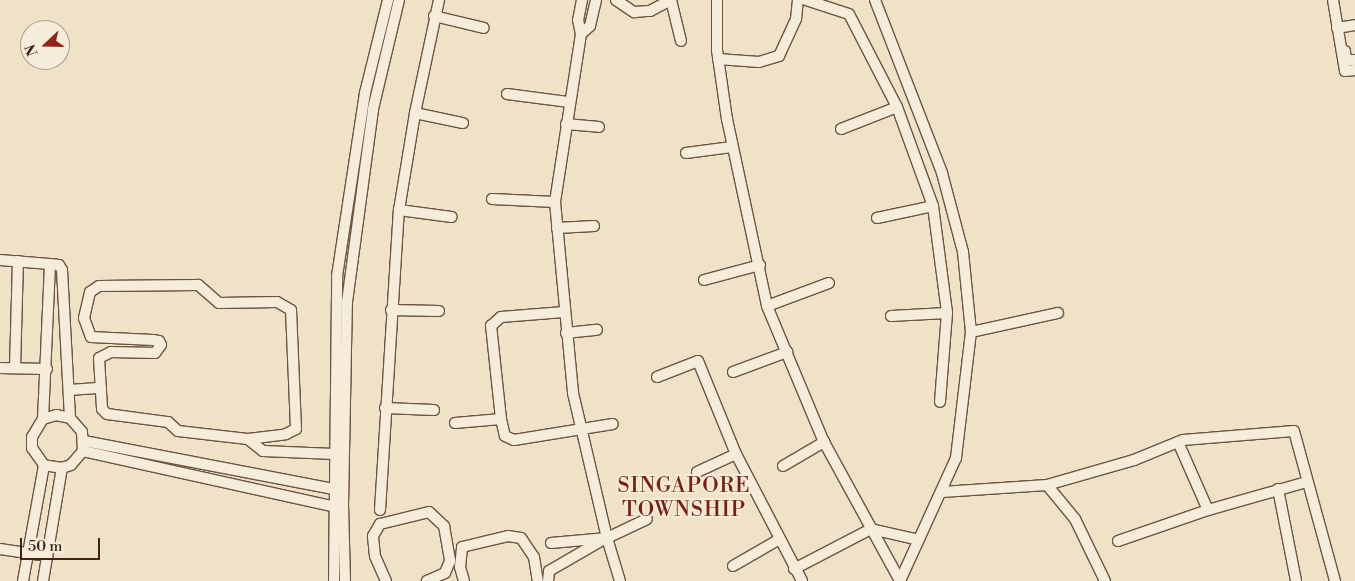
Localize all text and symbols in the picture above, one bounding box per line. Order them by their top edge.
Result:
north arrow [20,20,70,70]
text: N [22,42,42,58]
district label: SINGAPORE TOWNSHIP [616,473,752,523]
scale bar [22,528,102,560]
text: 50 m [28,537,62,556]

